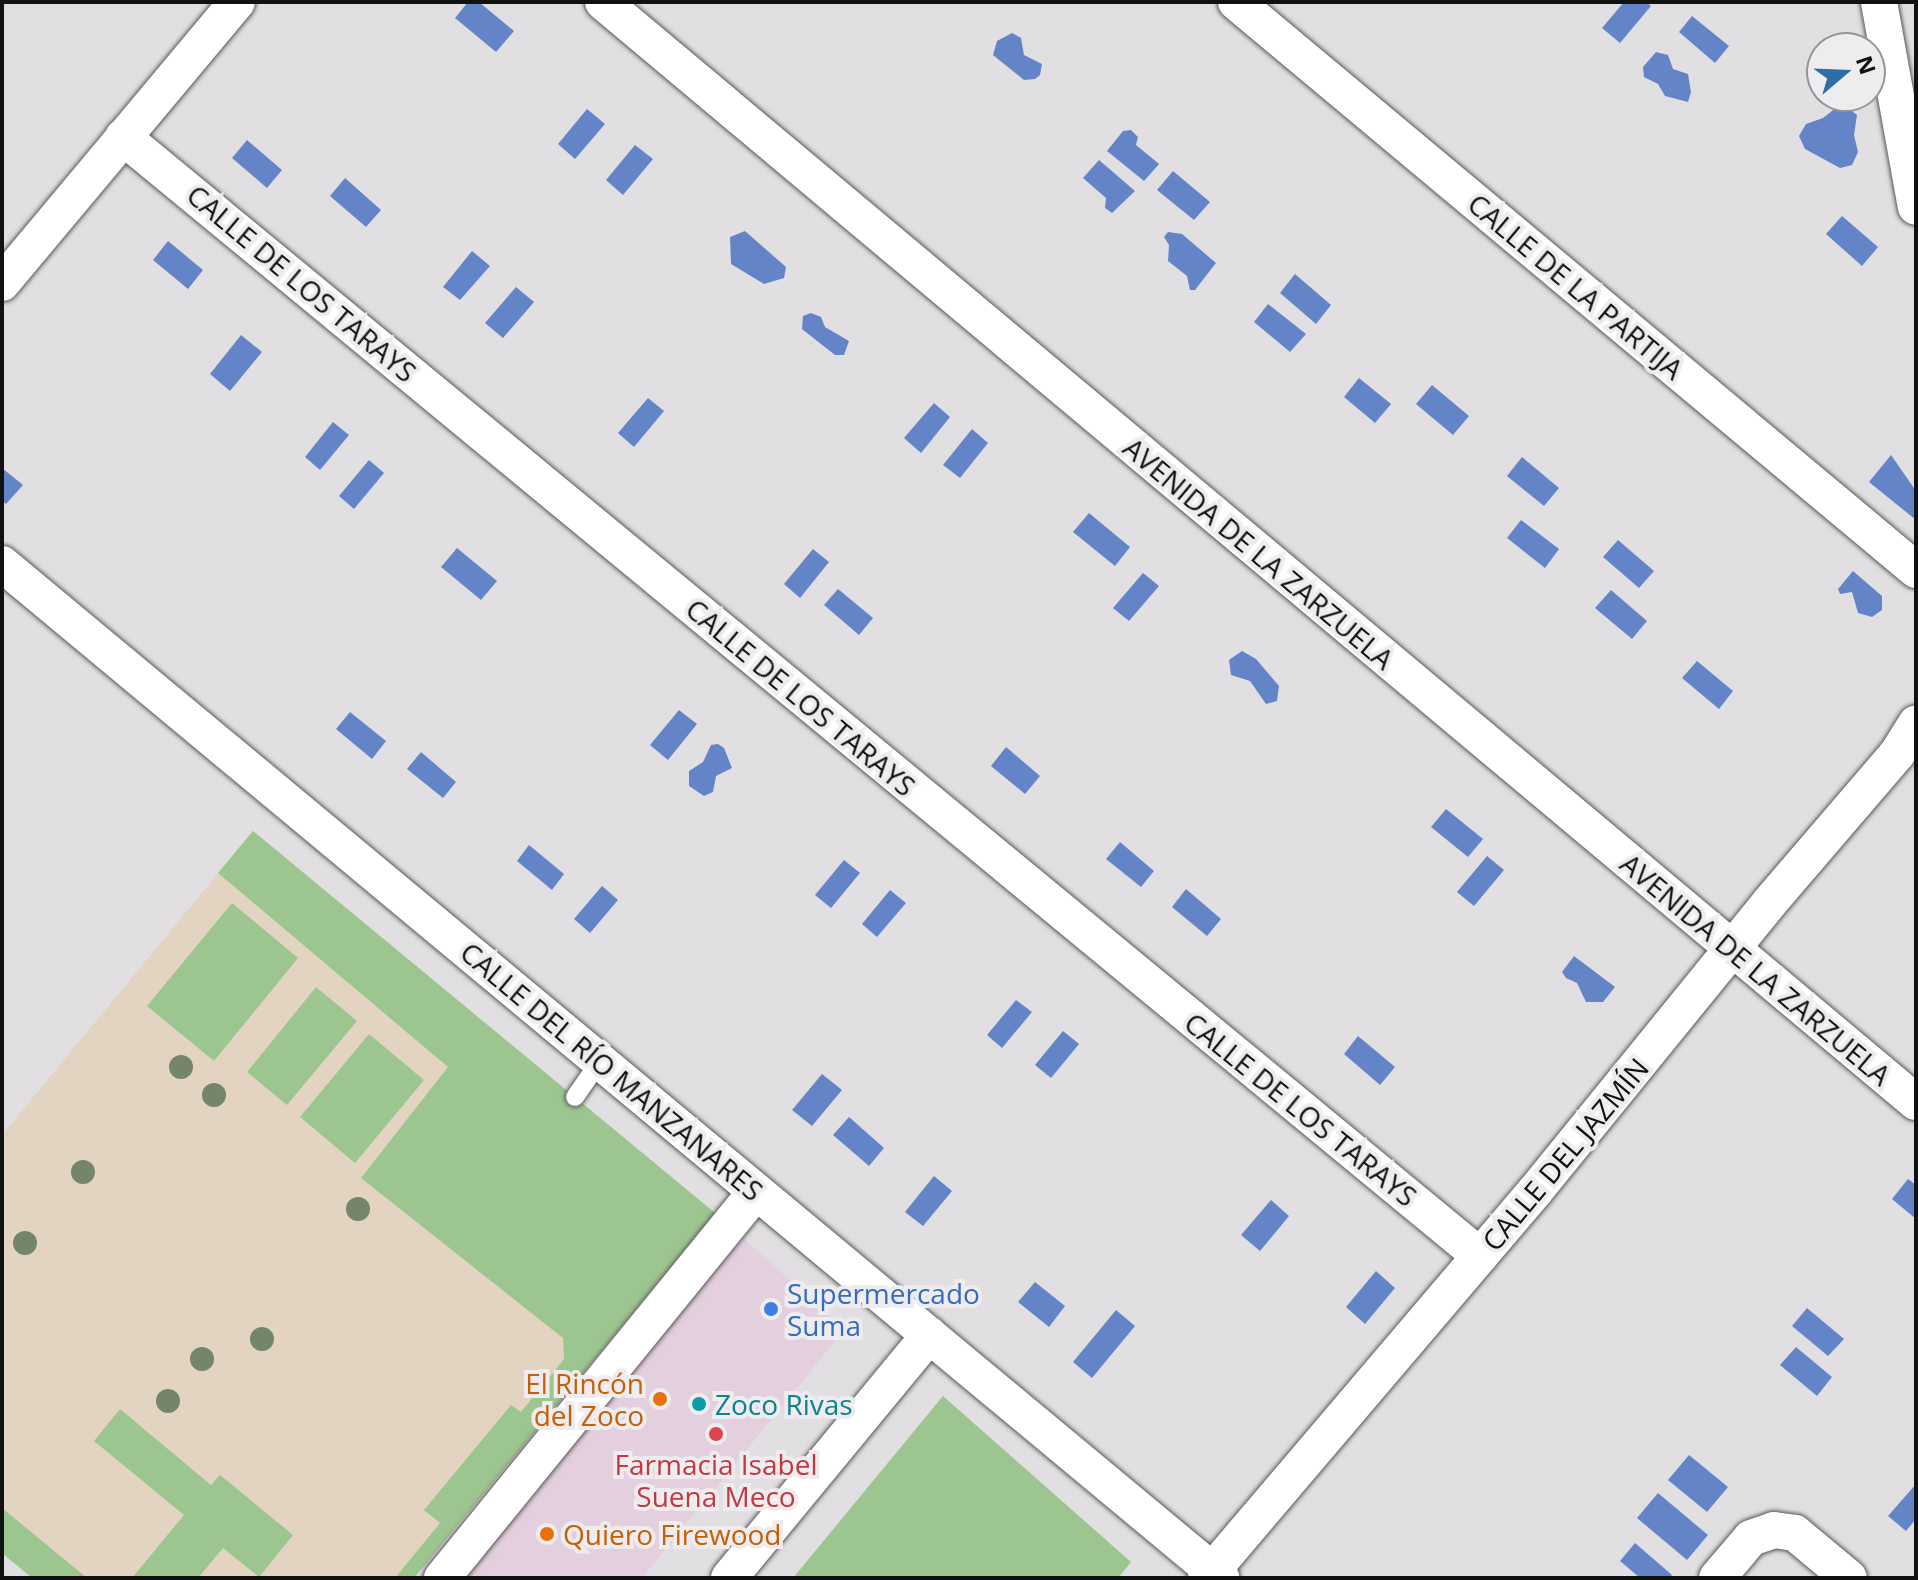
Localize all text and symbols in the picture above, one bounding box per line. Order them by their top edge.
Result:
north arrow [1806,32,1886,112]
text: N [1850,51,1884,78]
street label: CALLE DE LOS TARAYS [181,177,423,389]
street label: CALLE DE LA PARTIJA [1462,186,1690,386]
street label: AVENIDA DE LA ZARZUELA [1117,430,1401,676]
street label: CALLE DE LOS TARAYS [680,591,922,803]
street label: AVENIDA DE LA ZARZUELA [1614,846,1898,1092]
street label: CALLE DEL RÍO MANZANARES [454,935,770,1207]
street label: CALLE DE LOS TARAYS [1178,1005,1424,1213]
street label: CALLE DEL JAZMÍN [1475,1051,1655,1257]
place label: Supermercado Suma [787,1276,980,1342]
marker: Supermercado Suma [762,1300,780,1318]
place label: El Rincón del Zoco [525,1366,644,1432]
place label: Zoco Rivas [715,1387,853,1421]
marker: El Rincón del Zoco [651,1390,669,1408]
marker: Zoco Rivas [690,1395,708,1413]
marker: Farmacia Isabel Suena Meco [707,1425,725,1443]
place label: Farmacia Isabel Suena Meco [615,1447,817,1513]
place label: Quiero Firewood [563,1517,782,1551]
marker: Quiero Firewood [538,1525,556,1543]

